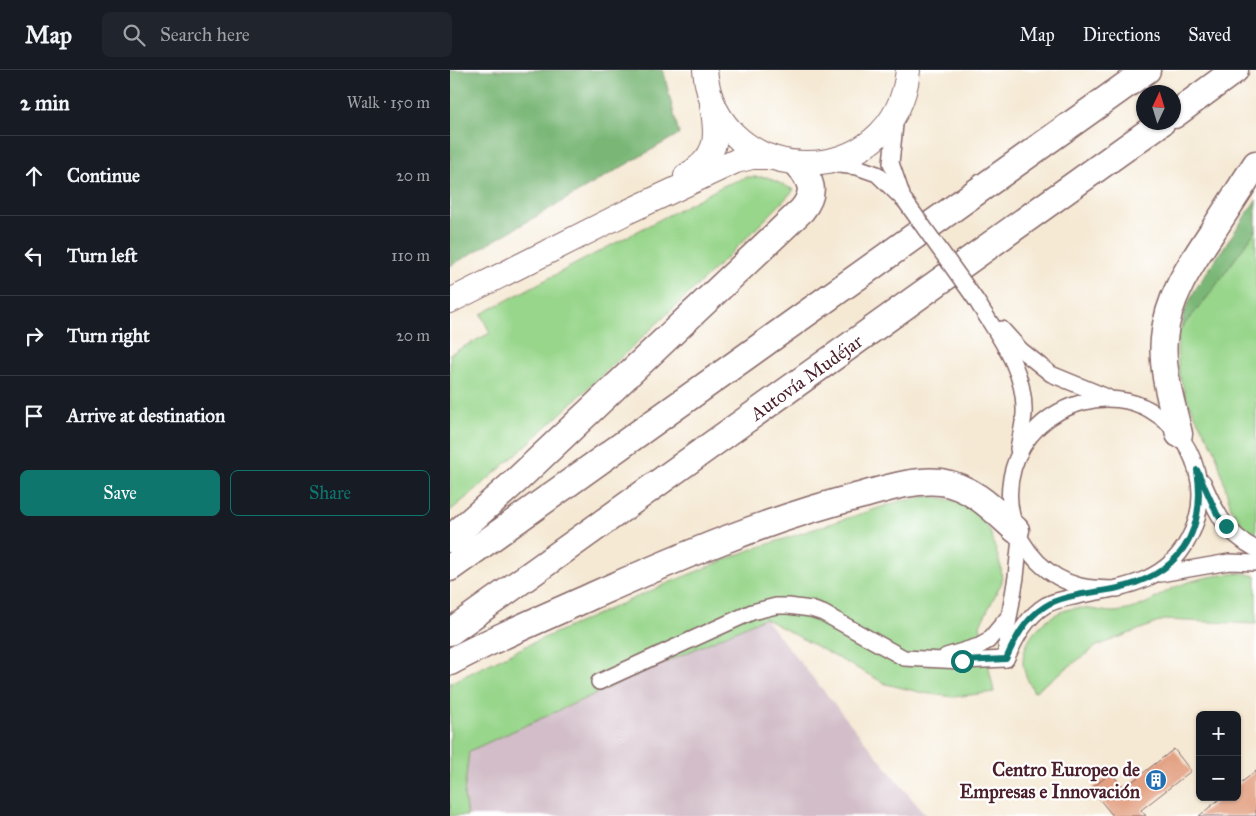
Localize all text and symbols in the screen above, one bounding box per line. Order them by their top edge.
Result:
search box [102,12,452,57]
text: Map [25,20,72,50]
icon: search [120,21,148,49]
text: Search here [160,23,250,46]
text: Map [1019,24,1055,46]
text: Directions [1083,24,1160,46]
text: Saved [1188,24,1231,46]
north arrow [1136,85,1181,130]
text: 2 min [20,90,70,116]
text: Walk · 150 m [347,93,430,112]
icon: ahead [20,162,48,190]
text: Continue [67,164,140,187]
text: 20 m [396,166,430,185]
icon: left [20,242,48,270]
text: Turn left [67,244,137,267]
text: 110 m [391,246,430,265]
icon: right [20,322,48,350]
text: Turn right [67,324,150,347]
text: 20 m [396,326,430,345]
street label: Autovía Mudéjar [745,329,868,426]
icon: arrive [20,402,48,430]
text: Arrive at destination [67,404,225,427]
button: Save [20,470,220,516]
button: Share [230,470,430,516]
route end [1215,515,1238,538]
route start [951,650,974,673]
map controls [1196,711,1241,801]
button: + [1196,711,1241,756]
button: − [1196,756,1241,801]
place label: Centro Europeo de Empresas e Innovación [960,758,1141,804]
building icon: Centro Europeo de Empresas e Innovación [1144,768,1168,792]

